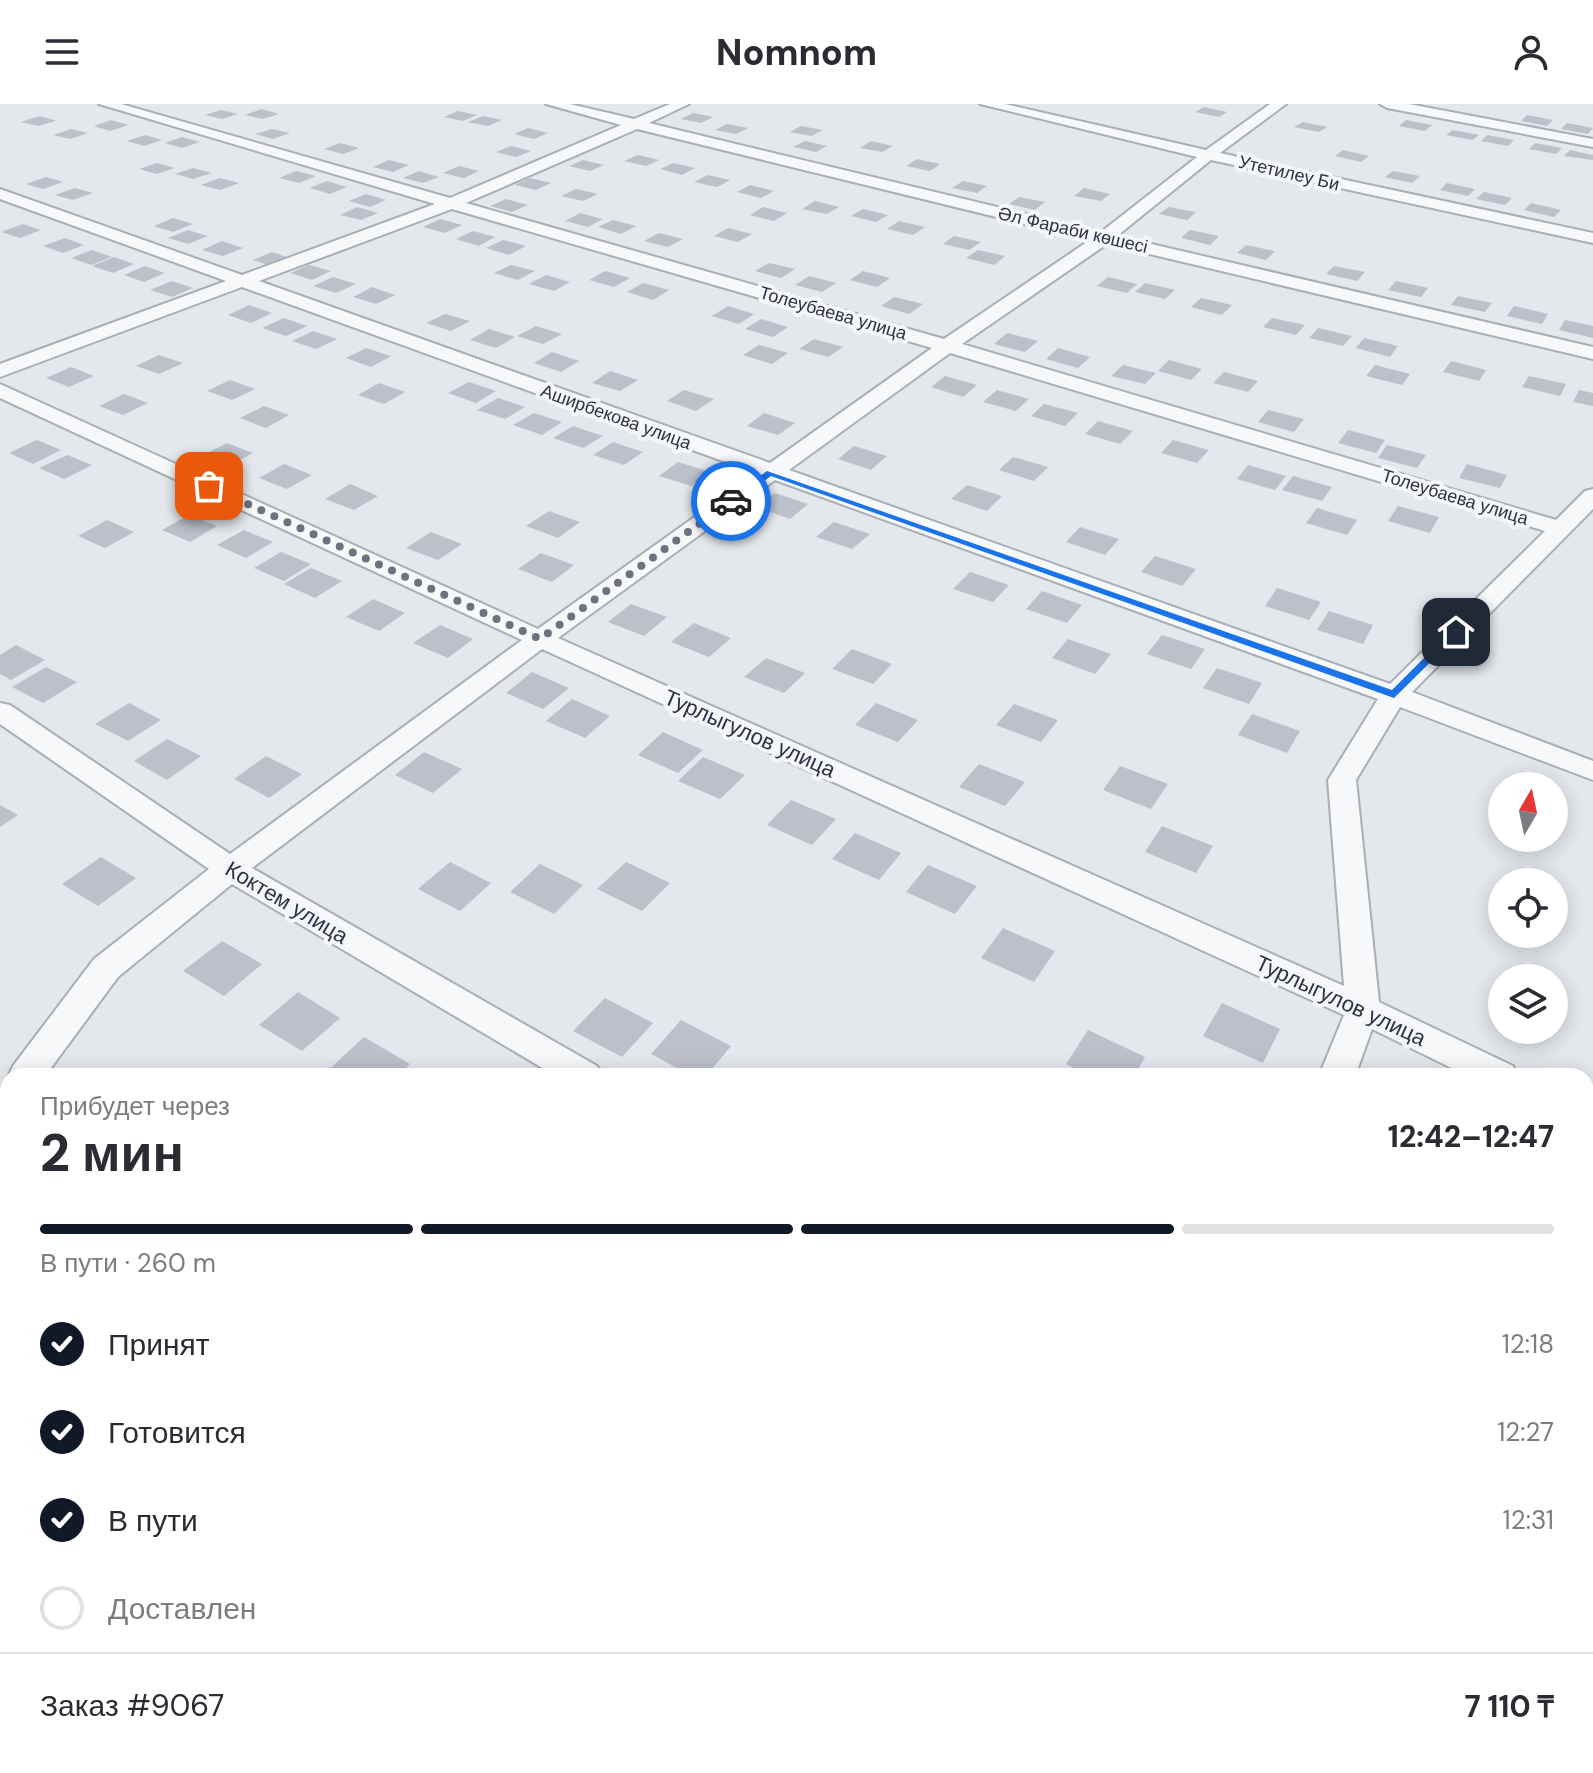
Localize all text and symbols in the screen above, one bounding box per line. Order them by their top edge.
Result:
text: Nomnom [716,29,877,76]
icon: menu [40,30,84,74]
icon: person [1509,30,1553,74]
street label: Утетилеу Би [1236,150,1342,196]
street label: Әл Фараби көшесі [996,201,1150,259]
street label: Толеубаева улица [757,280,910,346]
street label: Аширбекова улица [537,379,695,456]
pin [175,452,243,520]
courier [691,461,771,541]
street label: Толеубаева улица [1379,463,1532,531]
icon: bag [187,464,231,508]
icon: car [709,479,753,523]
pin [1422,598,1490,666]
icon: home [1434,610,1478,654]
street label: Турлыгулов улица [659,683,841,785]
north arrow [1488,772,1568,852]
map controls [1488,772,1568,1044]
street label: Коктем улица [220,854,354,951]
button: locate [1488,868,1568,948]
street label: Турлыгулов улица [1251,948,1431,1053]
button: layers [1488,964,1568,1044]
text: Прибудет через [40,1089,230,1123]
text: 12:42–12:47 [1388,1117,1554,1156]
text: 2 мин [40,1119,184,1187]
text: В пути · 260 m [40,1246,216,1280]
icon: check [40,1322,84,1366]
text: Принят [108,1325,210,1364]
text: 12:18 [1502,1327,1554,1361]
icon: check [40,1410,84,1454]
text: Готовится [108,1413,246,1452]
text: 12:27 [1497,1415,1554,1449]
icon: check [40,1498,84,1542]
text: В пути [108,1501,198,1540]
text: 12:31 [1503,1503,1554,1537]
text: Доставлен [108,1589,256,1628]
text: Заказ #9067 [40,1686,224,1725]
text: 7 110 ₸ [1464,1687,1554,1726]

